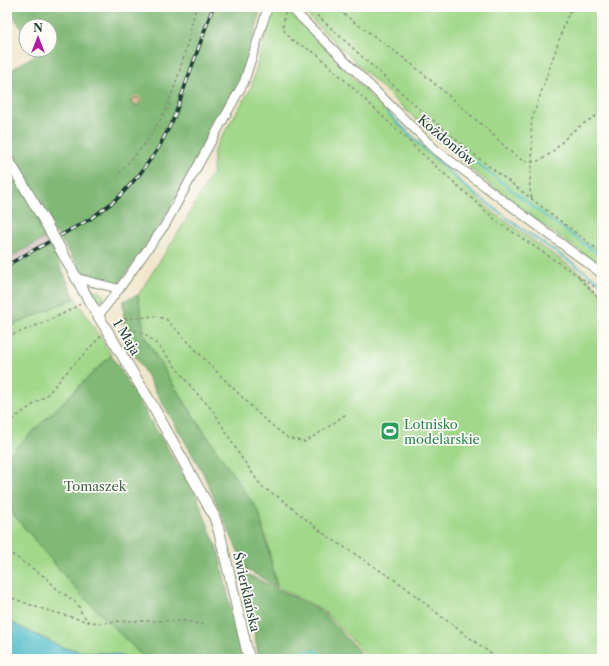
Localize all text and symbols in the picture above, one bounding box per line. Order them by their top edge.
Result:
north arrow [18,18,58,58]
text: N [33,21,43,35]
street label: Kożdoniów [415,111,479,169]
street label: 1 Maja [110,316,144,358]
place label: Lotnisko modelarskie [404,416,480,447]
sports icon: Lotnisko modelarskie [379,420,401,442]
park label: Tomaszek [64,478,127,494]
street label: Świerklańska [230,551,264,633]

